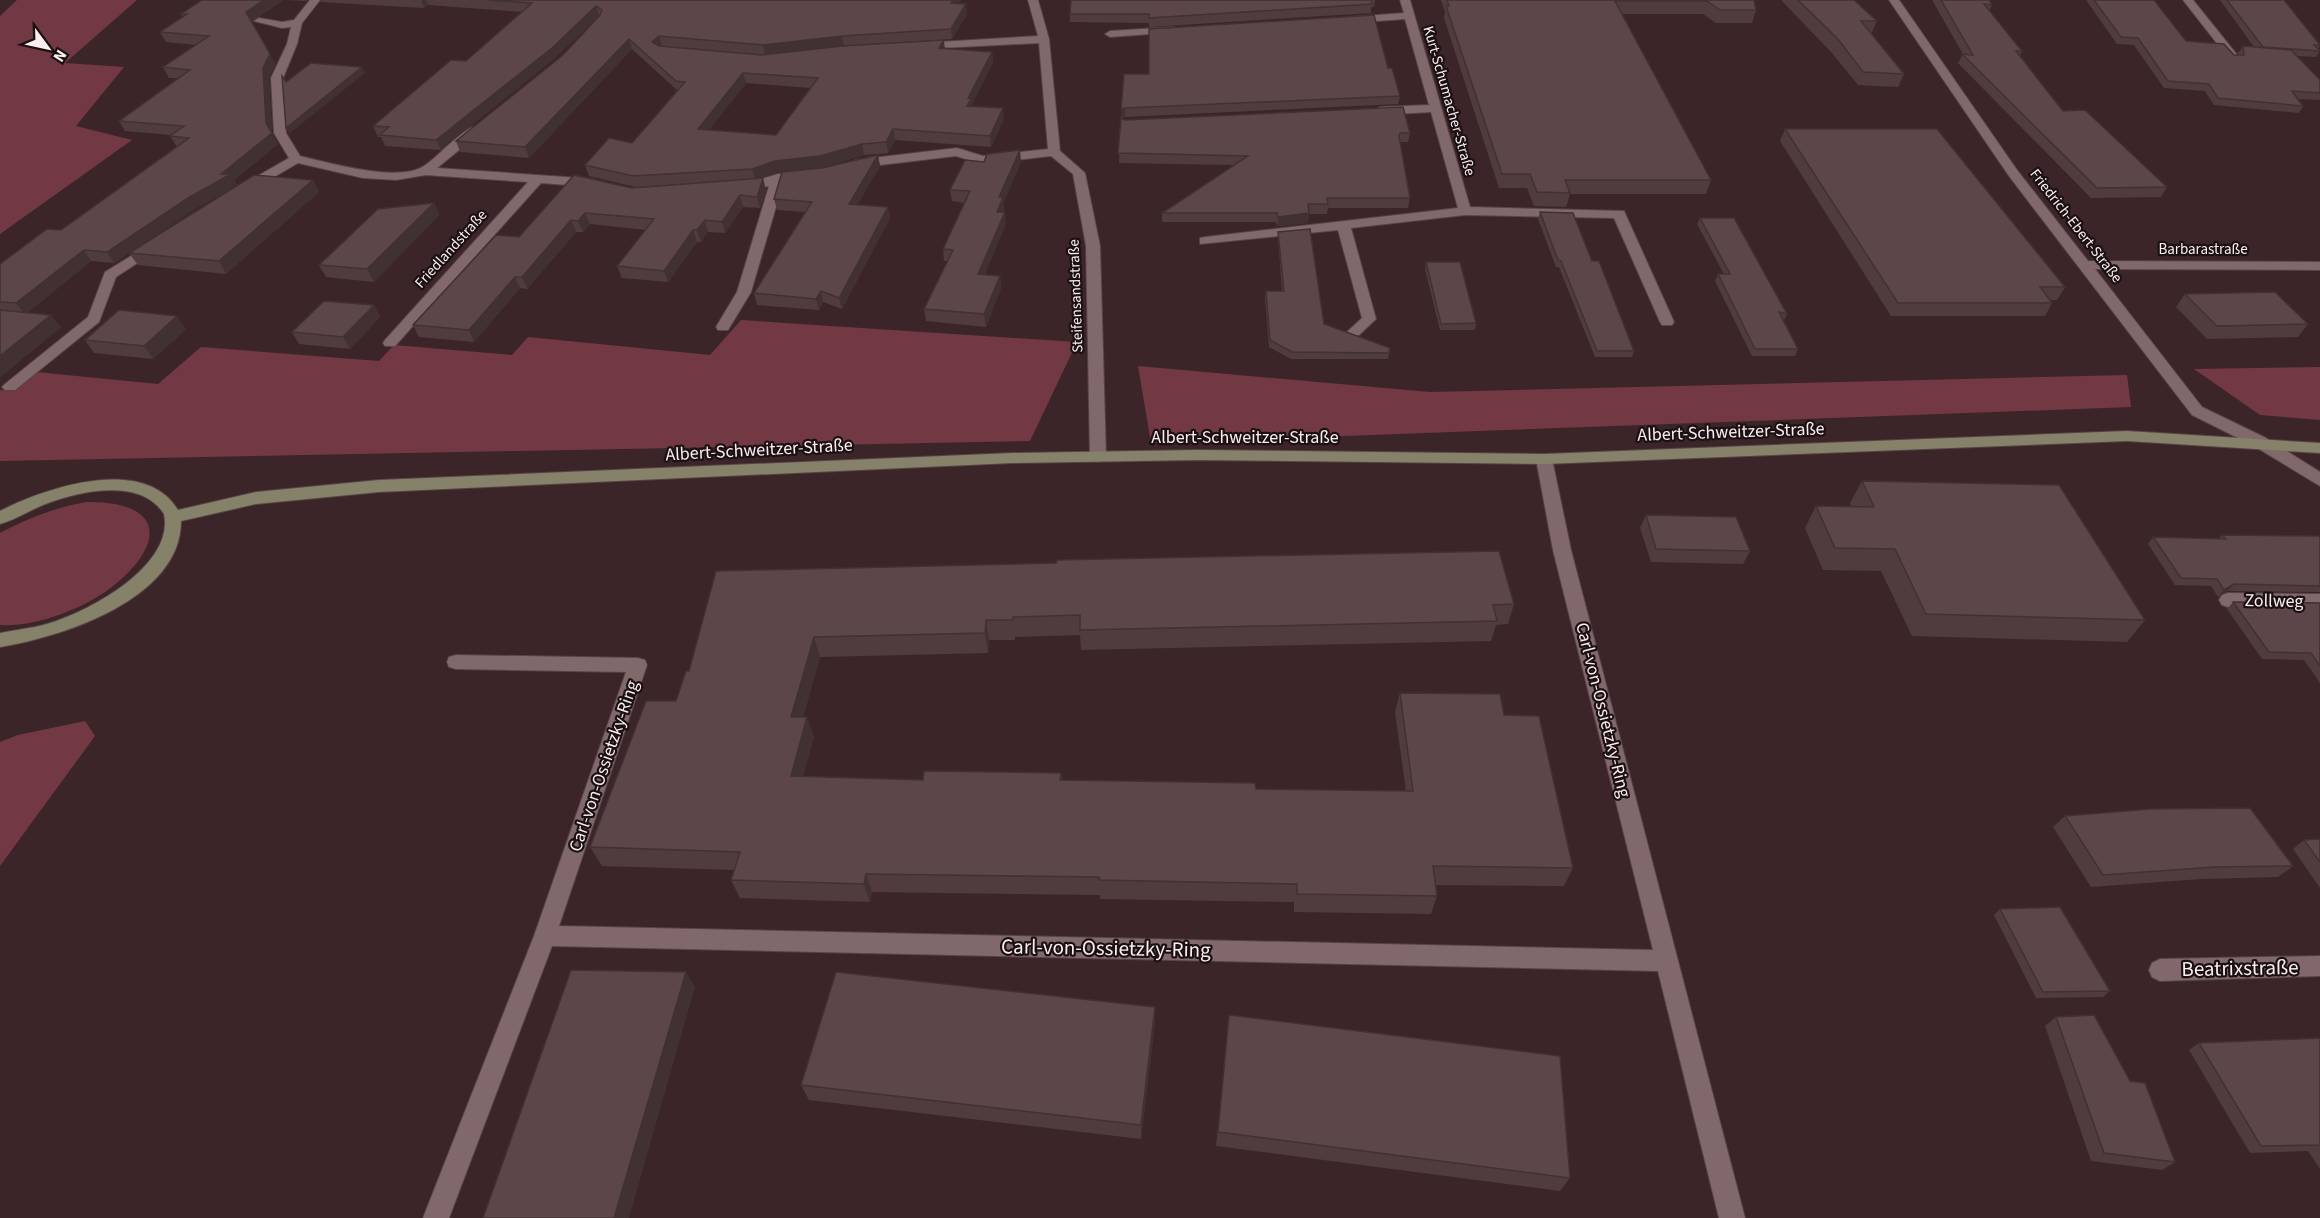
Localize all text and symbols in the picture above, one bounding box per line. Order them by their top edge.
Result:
north arrow [18,18,78,78]
street label: Kurt-Schumacher-Straße [1418,24,1480,178]
text: N [48,45,72,66]
street label: Friedrich-Ebert-Straße [2025,165,2127,287]
street label: Friedlandstraße [410,205,492,293]
street label: Steifensandstraße [1064,239,1088,353]
street label: Barbarastraße [2158,239,2248,260]
street label: Albert-Schweitzer-Straße [1637,416,1825,448]
street label: Albert-Schweitzer-Straße [1151,425,1339,450]
street label: Albert-Schweitzer-Straße [665,433,853,467]
street label: Zollweg [2244,588,2304,614]
street label: Carl-von-Ossietzky-Ring [1569,620,1637,800]
street label: Carl-von-Ossietzky-Ring [563,677,645,855]
street label: Carl-von-Ossietzky-Ring [1001,931,1211,965]
street label: Beatrixstraße [2181,952,2299,984]

